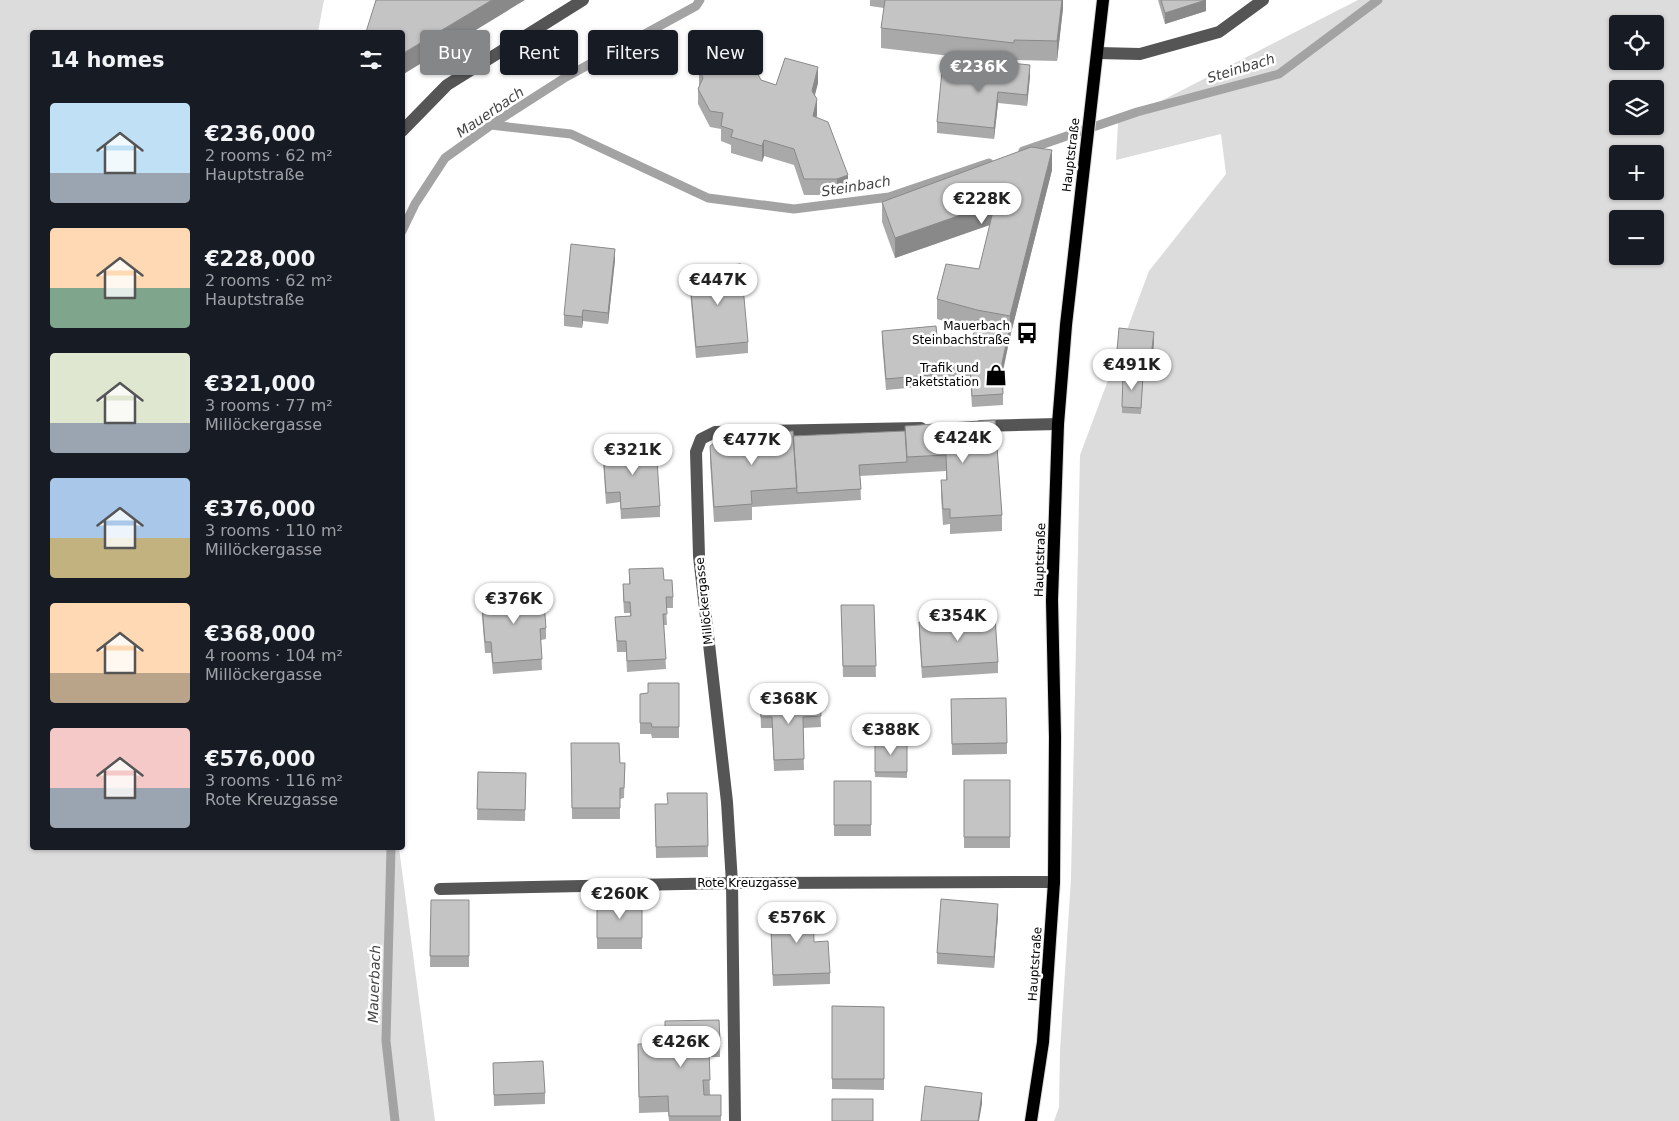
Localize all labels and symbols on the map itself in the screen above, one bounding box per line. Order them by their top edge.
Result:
water label: Steinbach [1205,50,1277,86]
pin: €236K [944,51,1014,93]
water label: Mauerbach [453,84,527,140]
street label: Hauptstraße [1060,117,1082,193]
water label: Steinbach [820,173,892,199]
pin: €228K [947,182,1017,225]
pin: €447K [683,264,753,306]
place label: Mauerbach Steinbachstraße [912,319,1010,347]
bus stop icon: Mauerbach Steinbachstraße [1014,320,1040,346]
pin: €491K [1097,348,1167,391]
place label: Trafik und Paketstation [905,361,979,389]
shop icon: Trafik und Paketstation [983,362,1009,388]
pin: €424K [928,422,998,464]
pin: €477K [717,424,787,466]
pin: €321K [598,434,668,476]
street label: Hauptstraße [1032,523,1048,597]
street label: Millöckergasse [692,557,716,645]
pin: €376K [479,582,549,625]
pin: €354K [923,600,993,642]
pin: €368K [754,682,824,725]
pin: €388K [856,714,926,756]
street label: Rote Kreuzgasse [697,876,797,890]
pin: €260K [585,878,655,920]
pin: €576K [762,902,832,944]
street label: Hauptstraße [1025,926,1045,1002]
water label: Mauerbach [365,945,383,1023]
pin: €426K [646,1026,716,1068]

